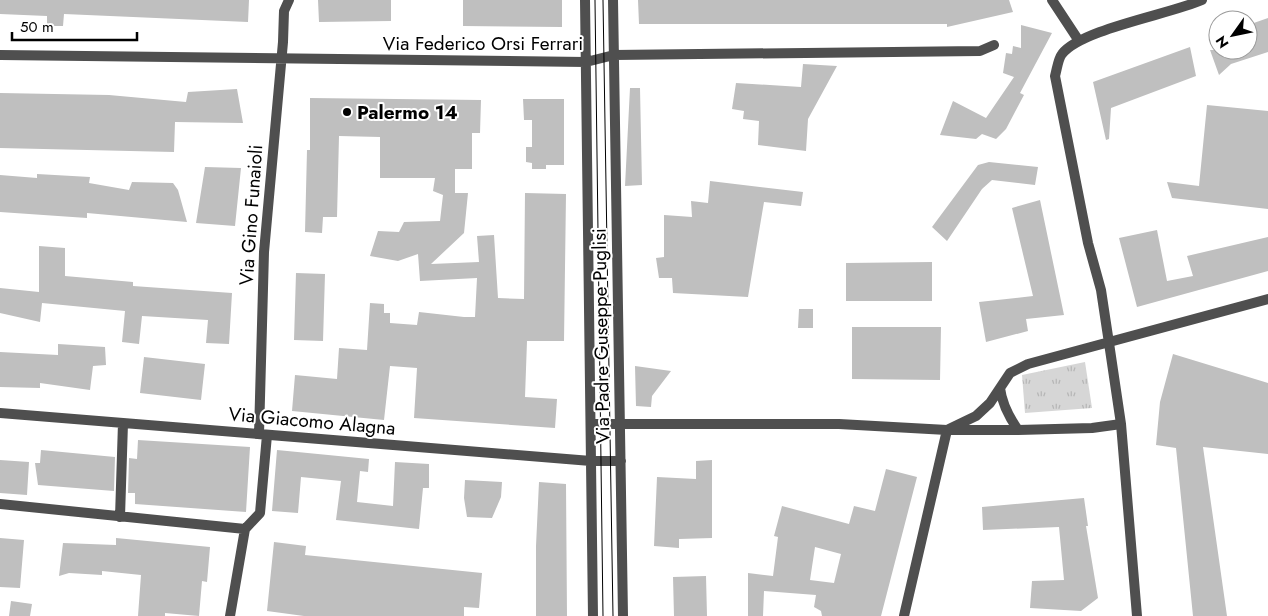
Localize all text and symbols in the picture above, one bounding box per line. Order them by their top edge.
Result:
scale bar [12,10,138,42]
north arrow [1208,10,1258,60]
text: 50 m [20,16,54,38]
street label: Via Federico Orsi Ferrari [383,30,583,57]
text: N [1211,32,1234,52]
place label: Palermo 14 [357,99,458,126]
marker: Palermo 14 [341,106,353,118]
street label: Via Gino Funaioli [233,144,269,286]
street label: Via Padre Guseppe Puglisi [586,228,616,444]
street label: Via Giacomo Alagna [227,400,397,442]

